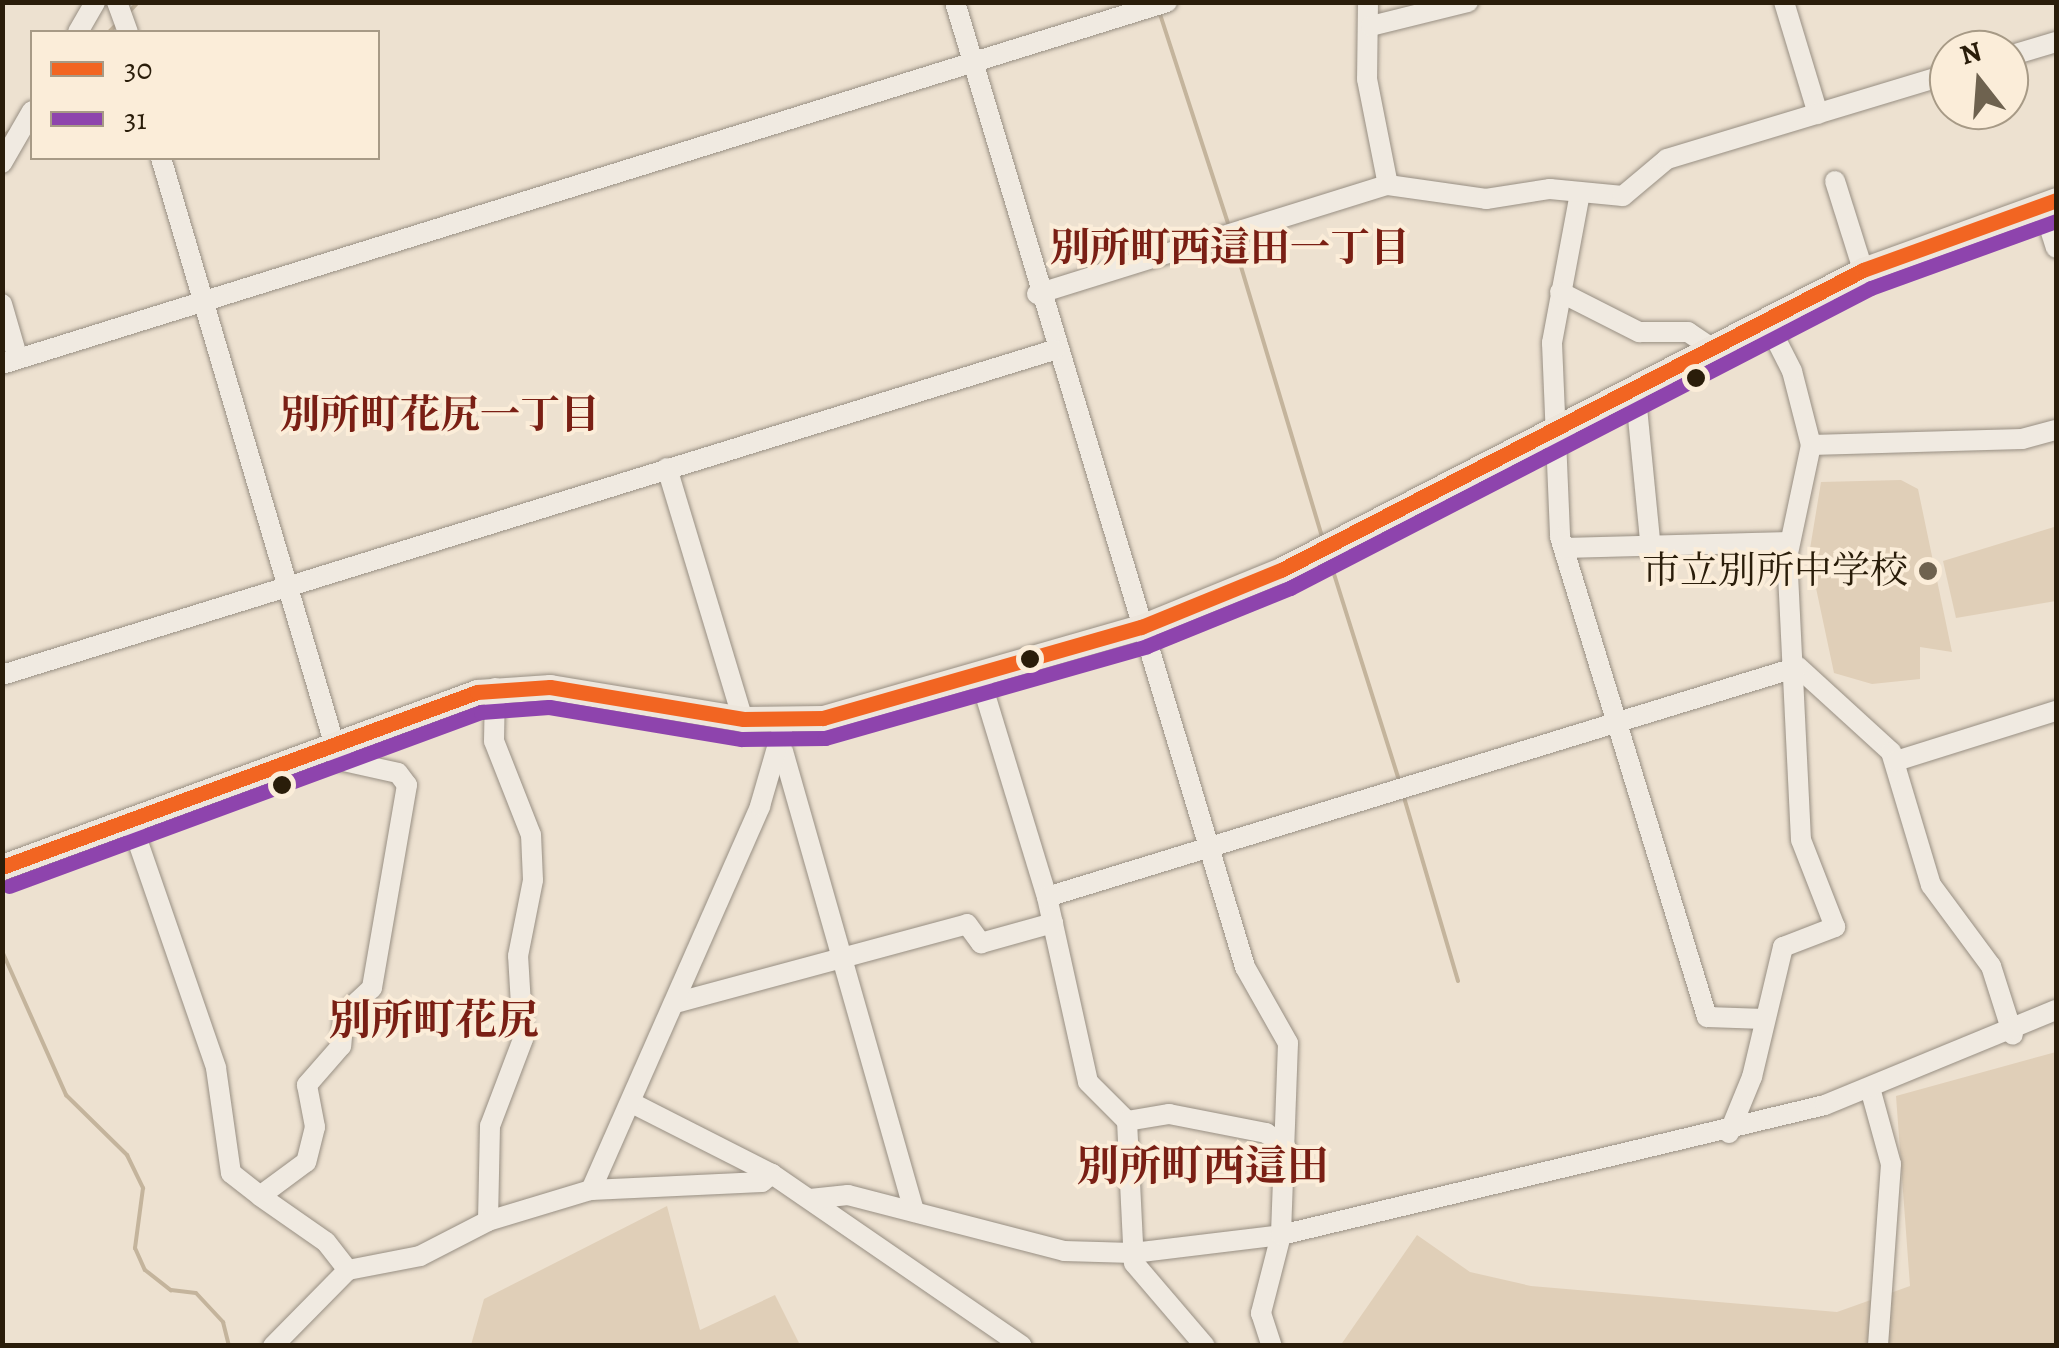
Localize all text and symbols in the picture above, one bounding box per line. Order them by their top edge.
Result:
legend [30,30,380,160]
north arrow [1929,30,2029,130]
text: N [1956,32,1986,74]
text: 30 [124,49,152,89]
text: 31 [124,99,147,139]
district label: 別所町西這田一丁目 [1050,224,1410,272]
unlabelled marker [1686,368,1706,388]
district label: 別所町花尻一丁目 [280,391,600,439]
place label: 市立別所中学校 [1642,548,1908,594]
marker: 市立別所中学校 [1917,560,1939,582]
unlabelled marker [1020,649,1040,669]
unlabelled marker [272,775,292,795]
district label: 別所町花尻 [329,995,539,1045]
district label: 別所町西這田 [1077,1141,1329,1191]

